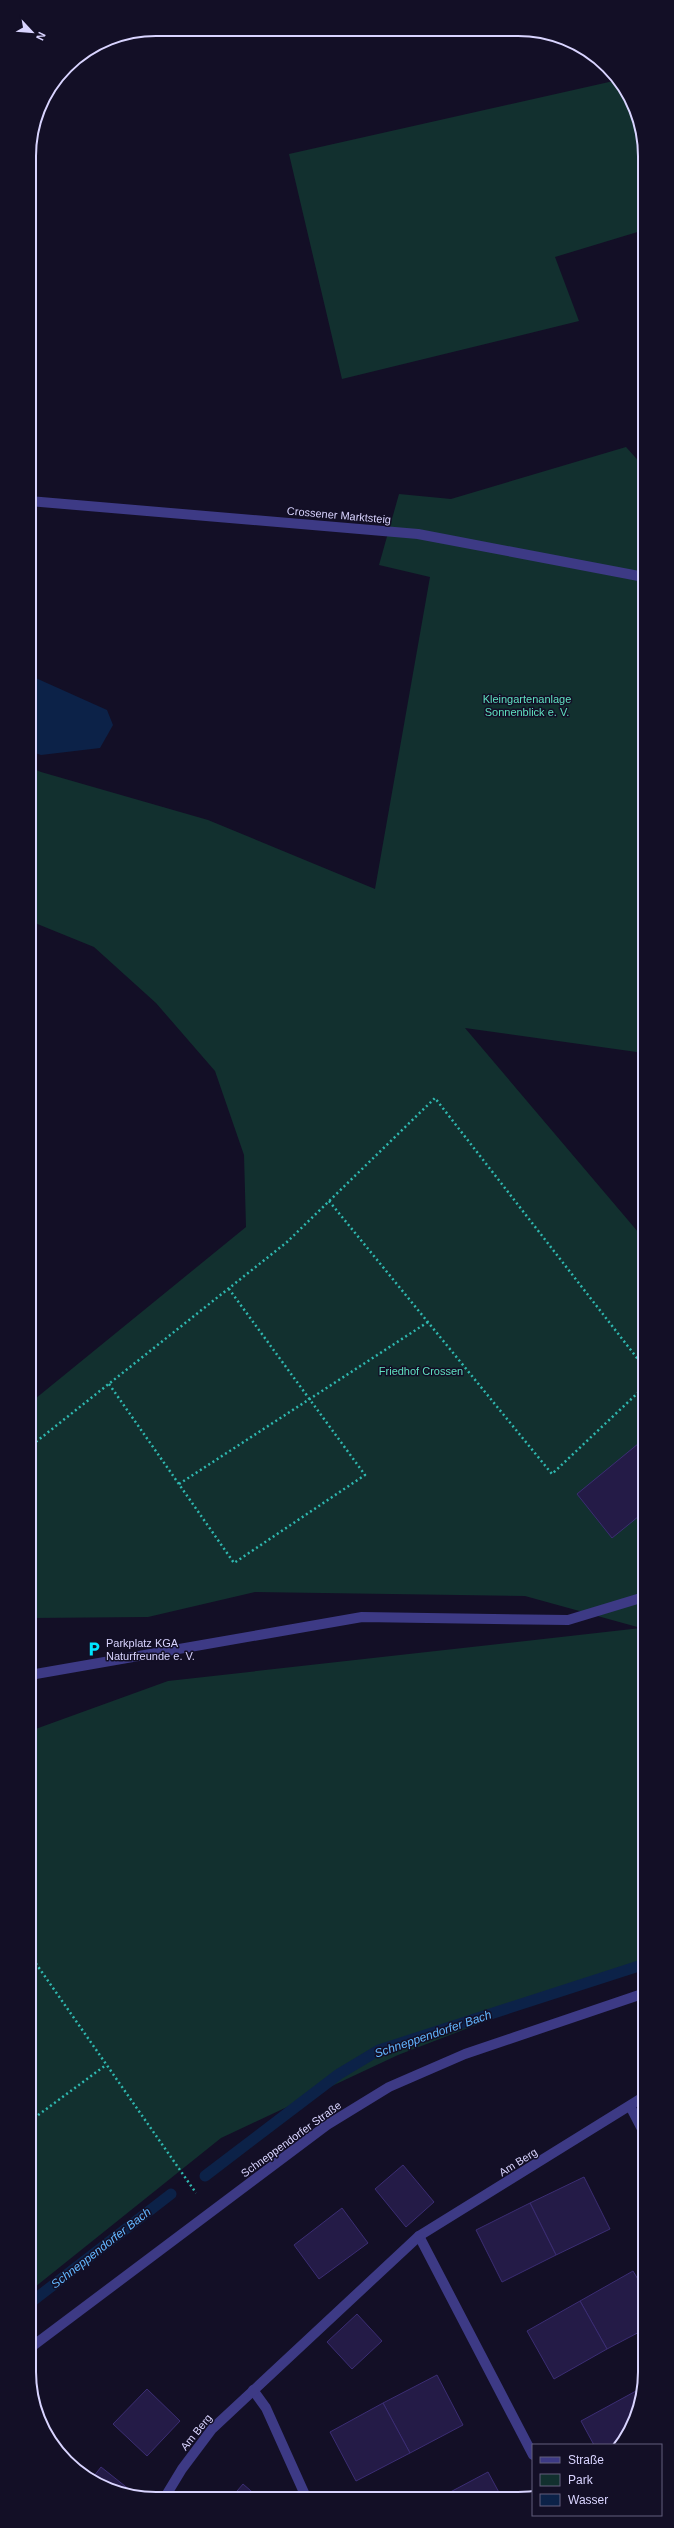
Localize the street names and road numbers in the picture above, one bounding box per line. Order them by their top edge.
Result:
street label: Crossener Marktsteig [286,504,392,526]
street label: Schneppendorfer Straße [239,2099,343,2179]
street label: Am Berg [497,2146,539,2178]
street label: Am Berg [178,2412,214,2452]

